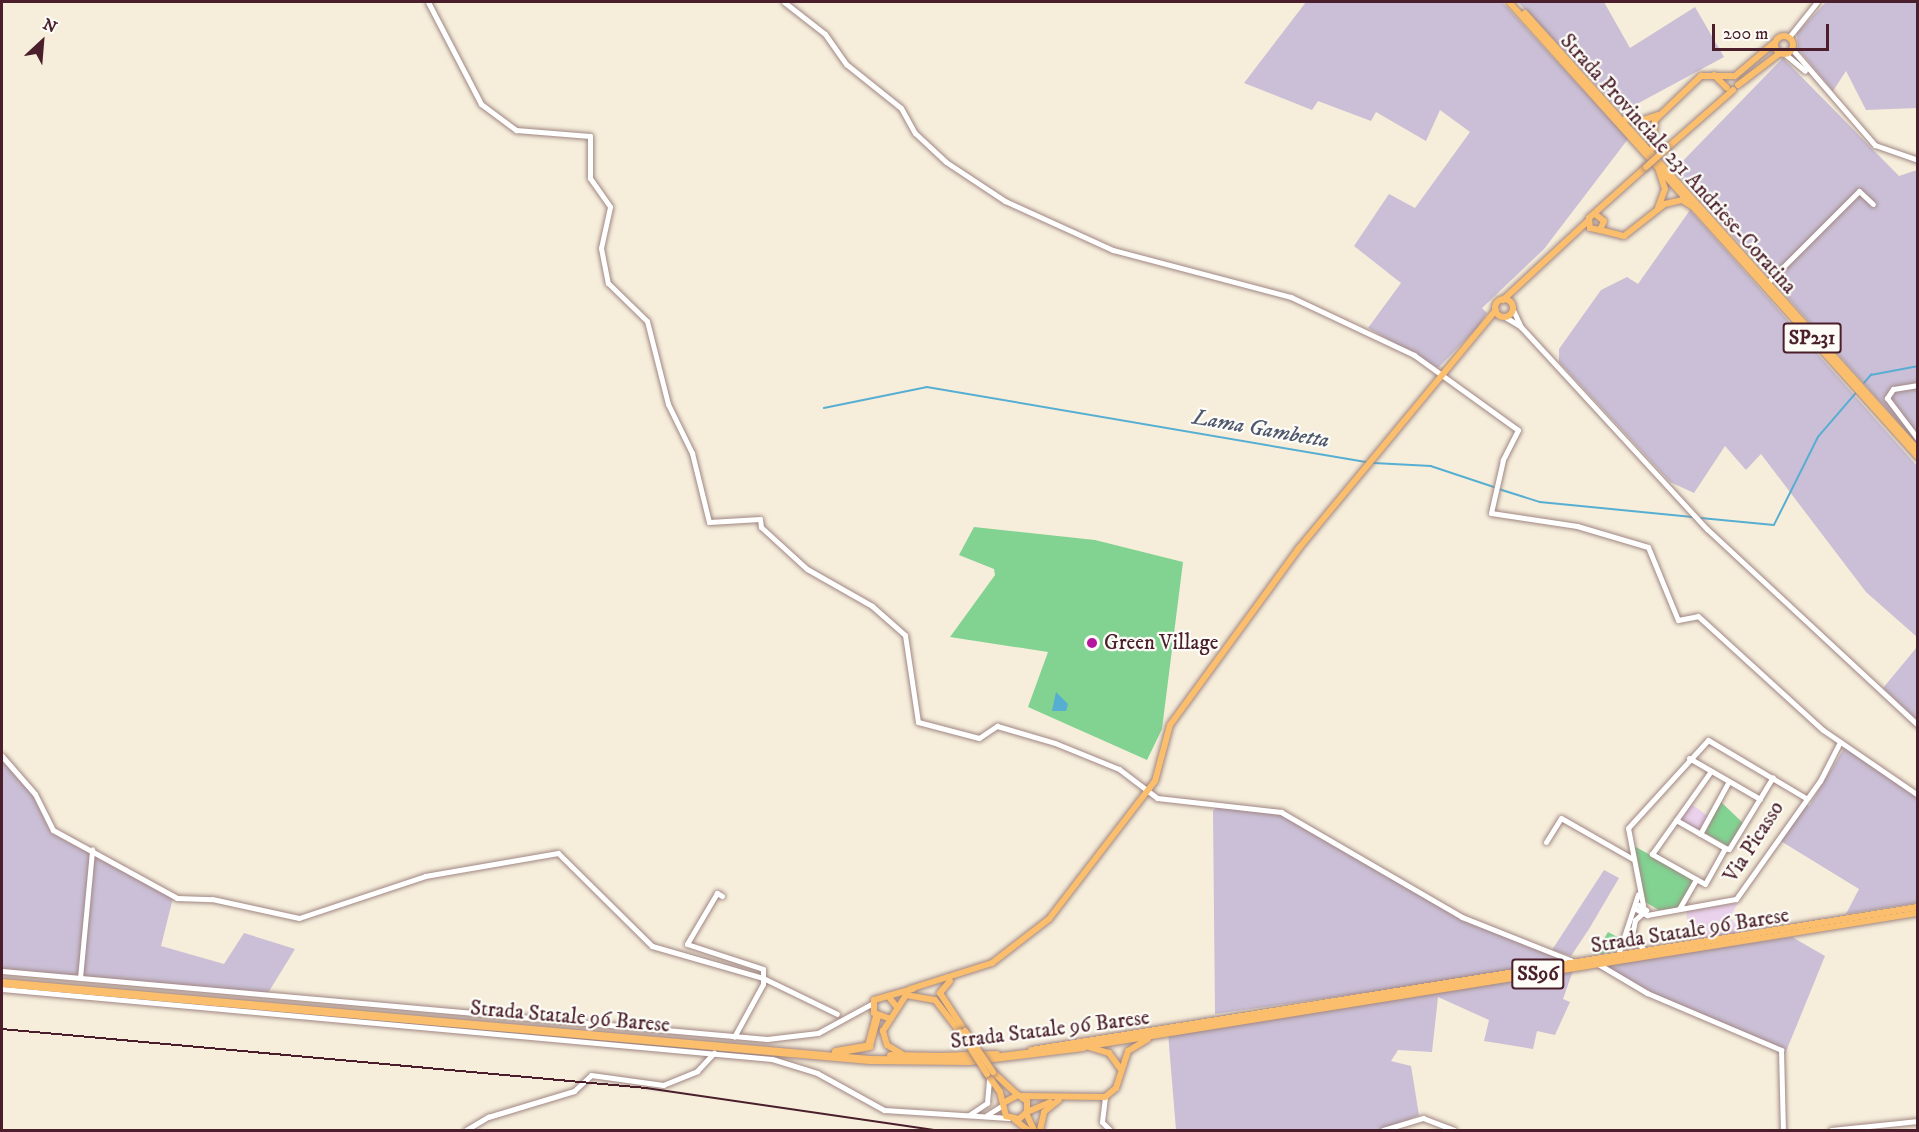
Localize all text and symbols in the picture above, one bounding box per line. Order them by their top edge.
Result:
north arrow [12,12,72,72]
scale bar [1715,12,1832,50]
text: N [40,14,60,38]
text: 200 m [1723,23,1769,45]
street label: Strada Provinciale 231 Andriese-Coratina [1555,29,1801,299]
road number: SP231 [1782,321,1842,355]
water label: Lama Gambetta [1191,404,1331,454]
place label: Green Village [1104,630,1218,656]
marker: Green Village [1085,636,1099,650]
street label: Via Picasso [1718,797,1790,887]
street label: Strada Statale 96 Barese [1589,903,1791,959]
road number: SS96 [1511,957,1565,991]
street label: Strada Statale 96 Barese [469,996,671,1038]
street label: Strada Statale 96 Barese [949,1005,1151,1055]

